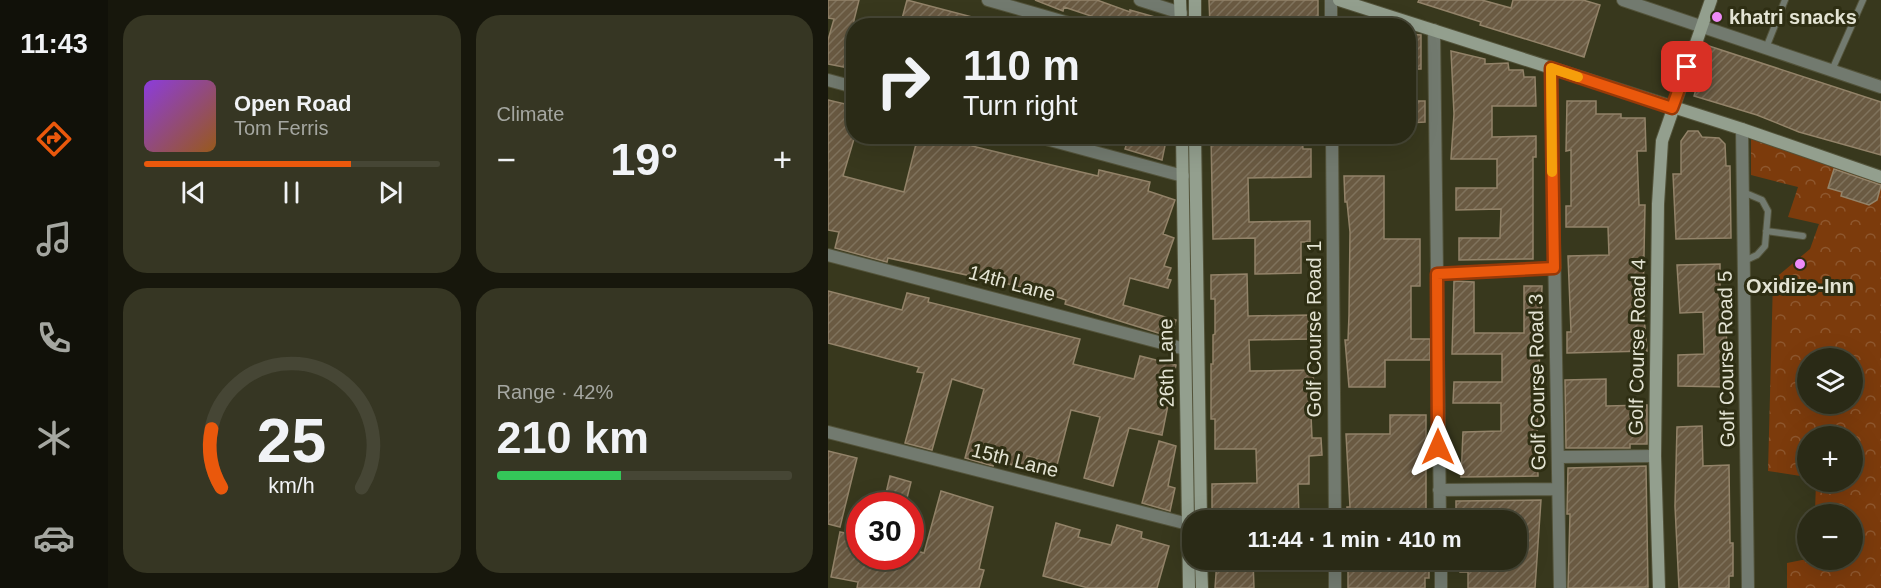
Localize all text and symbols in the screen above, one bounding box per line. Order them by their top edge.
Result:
place label: khatri snacks [1729,6,1857,28]
marker: khatri snacks [1710,10,1724,24]
text: 11:43 [20,29,88,59]
pin [1661,41,1712,92]
icon: right [864,42,942,120]
text: 110 m [963,42,1080,89]
icon: arrive [1670,50,1703,83]
text: Open Road [234,91,351,116]
text: Turn right [963,91,1078,121]
text: Climate [497,103,564,125]
text: Tom Ferris [234,117,328,139]
icon: directions [33,118,75,160]
text: 19° [610,134,678,185]
text: − [497,141,516,178]
text: + [773,141,792,178]
icon: previous [177,176,210,209]
icon: pause [275,176,308,209]
icon: next [374,176,407,209]
icon: music [33,218,75,260]
street label: Golf Course Road 1 [1303,241,1325,417]
marker: Oxidize-Inn [1793,257,1807,271]
street label: Golf Course Road 4 [1624,258,1650,436]
street label: 14th Lane [966,261,1058,305]
street label: Golf Course Road 5 [1713,270,1739,448]
place label: Oxidize-Inn [1746,275,1854,297]
street label: Golf Course Road 3 [1524,293,1550,471]
icon: phone [33,317,75,359]
street label: 26th Lane [1154,318,1178,408]
map controls [1797,348,1863,570]
button: layers [1797,348,1863,414]
text: Range · 42% [497,381,613,403]
text: 25 [257,406,326,475]
text: 210 km [497,412,649,463]
position arrow [1406,415,1470,479]
icon: climate [33,417,75,459]
button: + [1797,426,1863,492]
street label: 15th Lane [969,439,1061,481]
text: km/h [269,474,315,498]
speed limit sign: 30 [846,492,924,570]
button: − [1797,504,1863,570]
icon: car [33,517,75,559]
text: 11:44 · 1 min · 410 m [1248,527,1462,552]

